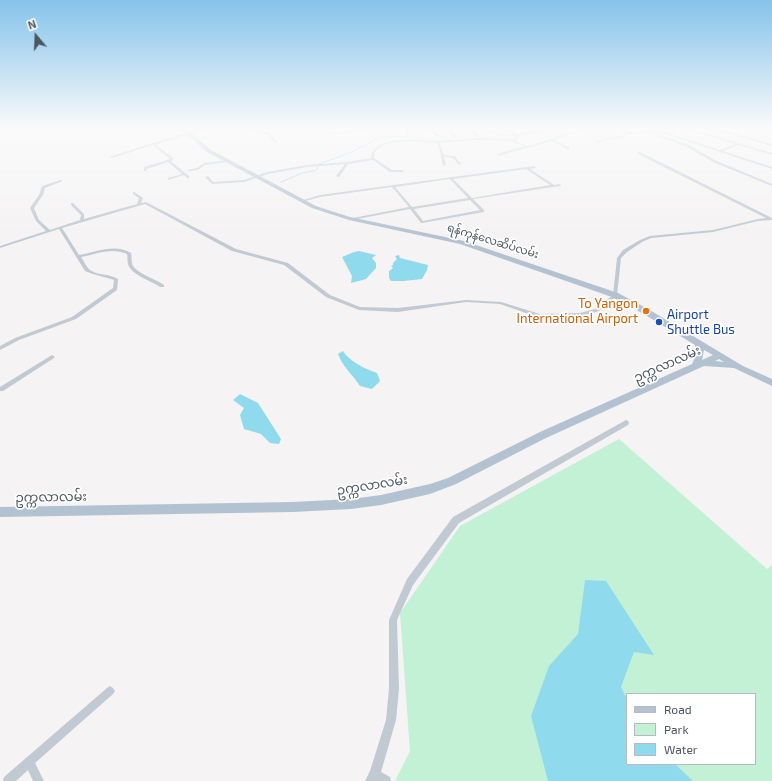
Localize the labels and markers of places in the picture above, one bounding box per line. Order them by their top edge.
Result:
place label: To Yangon International Airport [517,296,638,327]
marker: To Yangon International Airport [641,306,651,316]
place label: Airport Shuttle Bus [667,307,735,338]
marker: Airport Shuttle Bus [654,317,664,327]

